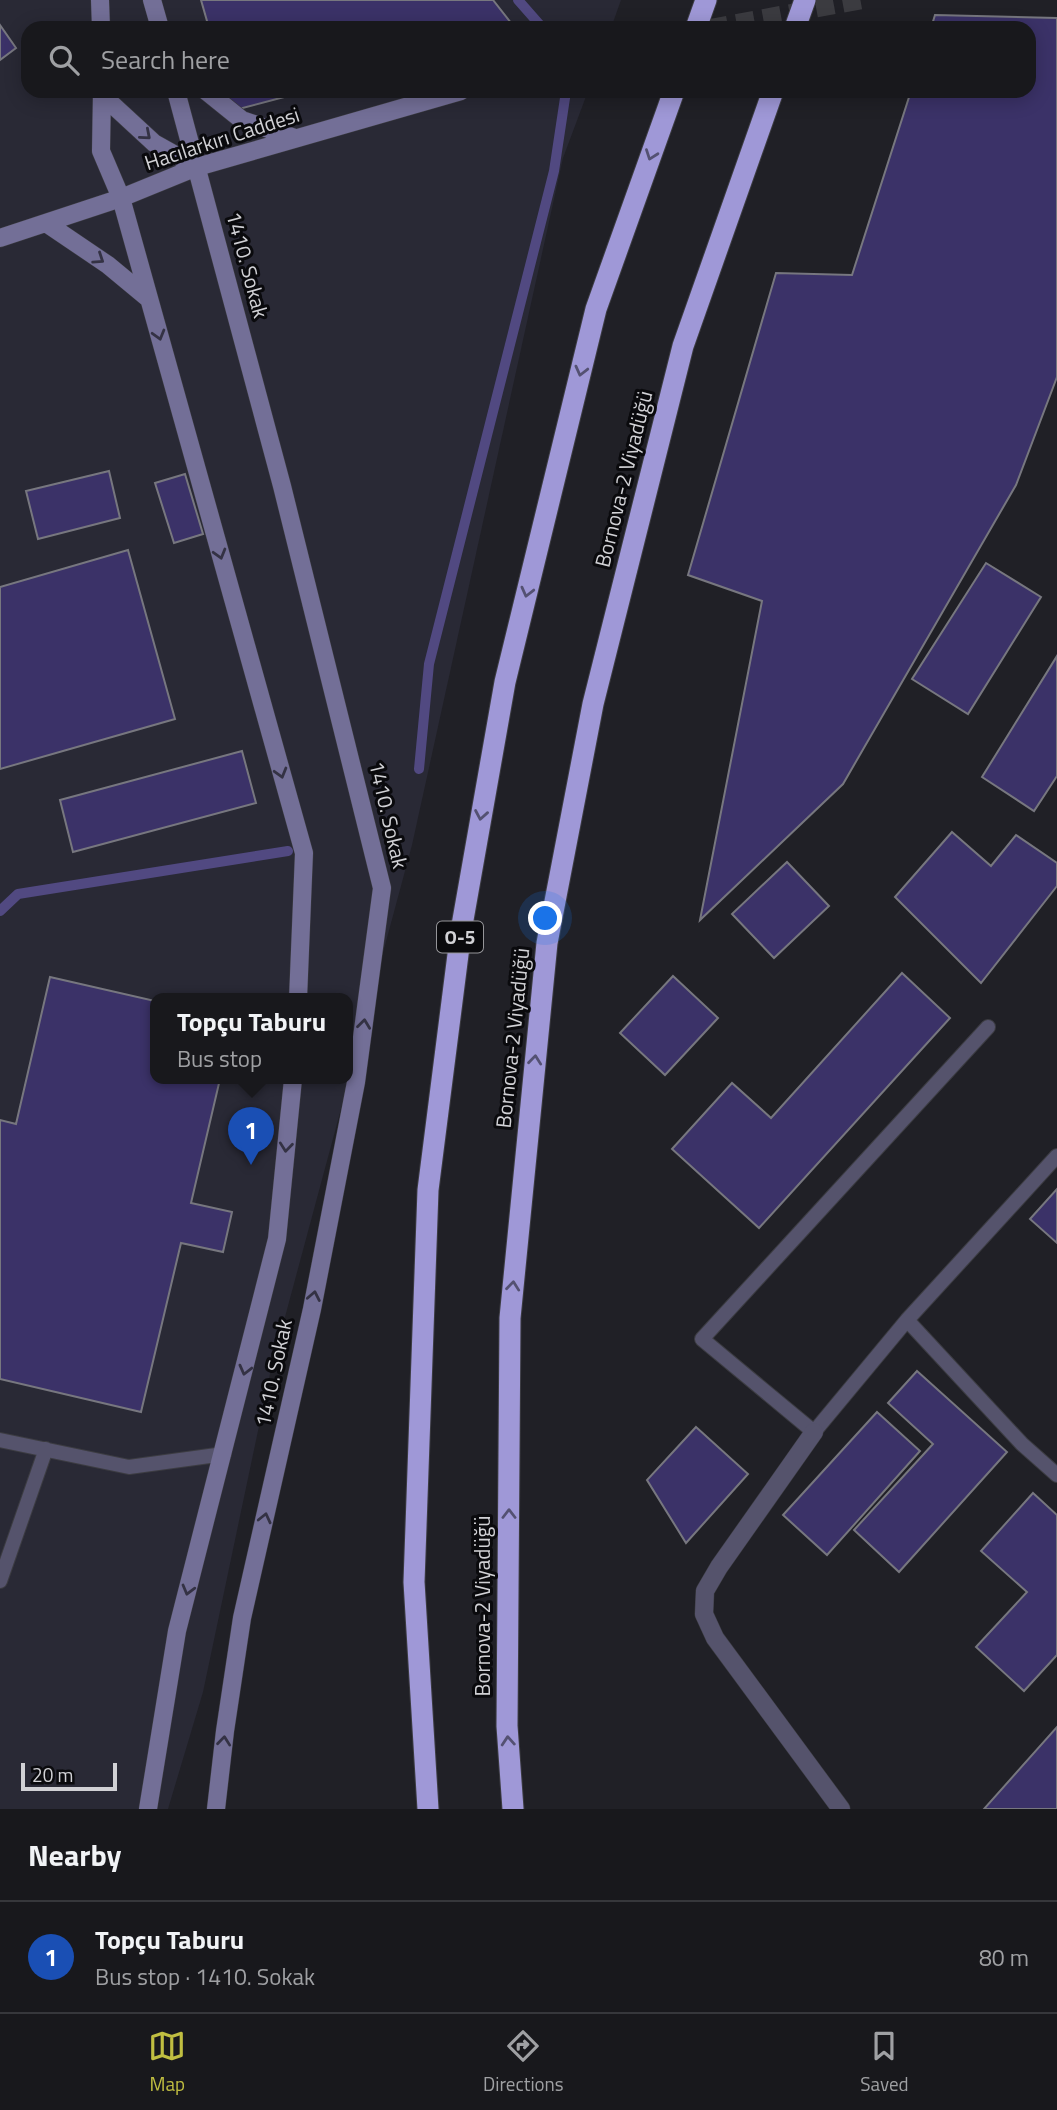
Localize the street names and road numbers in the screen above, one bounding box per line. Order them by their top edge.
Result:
street label: Hacılarkırı Caddesi [140,98,303,178]
street label: 1410. Sokak [218,208,278,322]
street label: Bornova-2 Viyadüğü [586,387,660,570]
street label: 1410. Sokak [361,758,417,872]
road number: O-5 [437,922,483,953]
street label: Bornova-2 Viyadüğü [487,946,537,1130]
street label: 1410. Sokak [246,1316,300,1430]
street label: Bornova-2 Viyadüğü [466,1516,498,1697]

